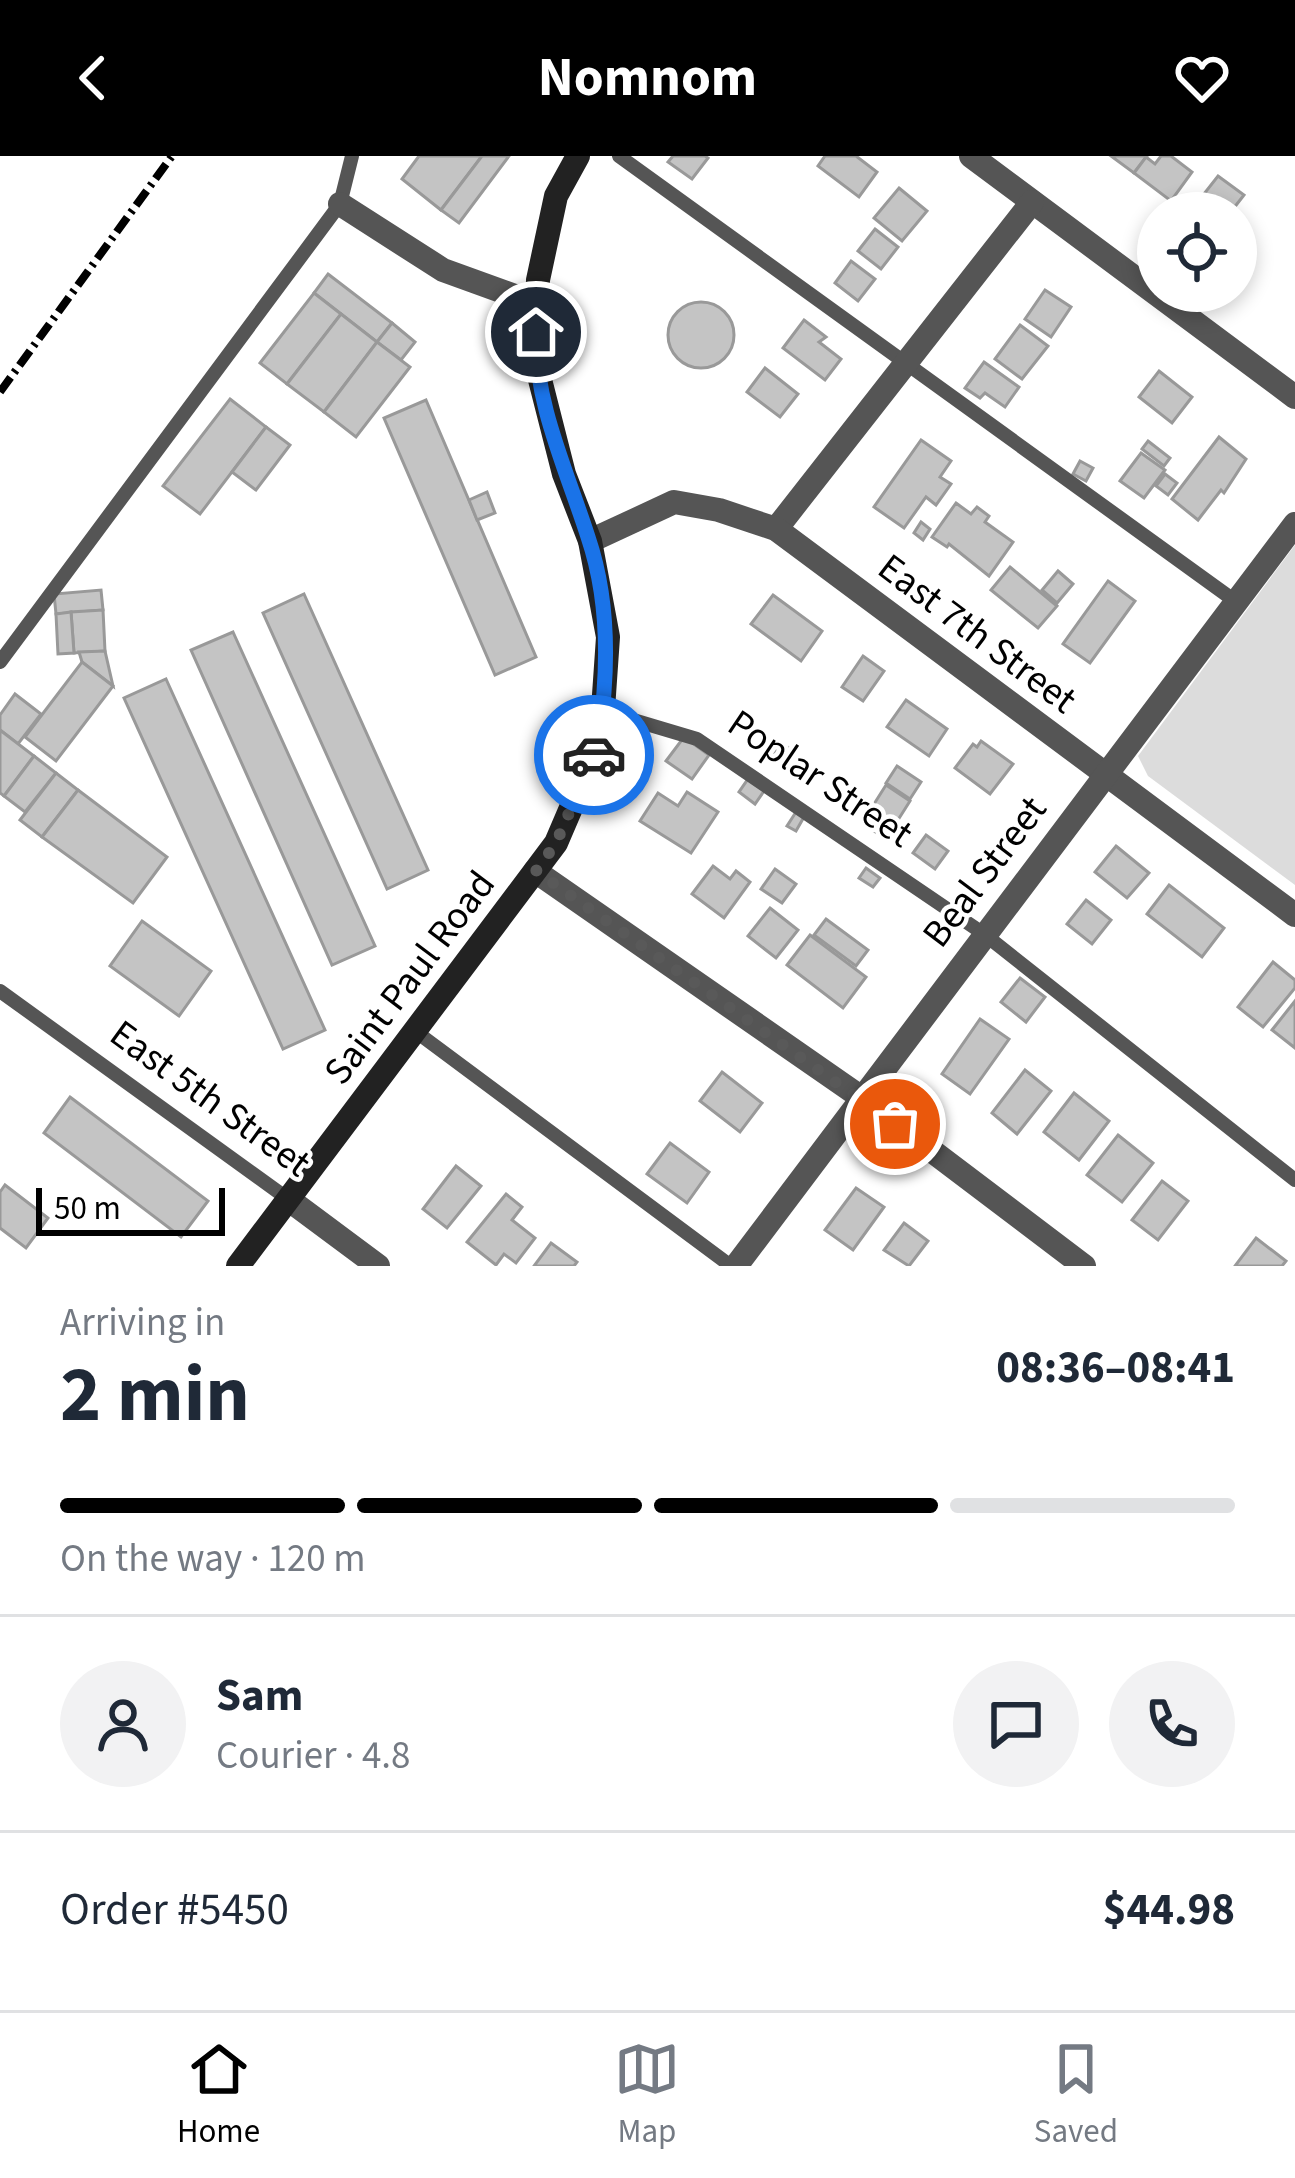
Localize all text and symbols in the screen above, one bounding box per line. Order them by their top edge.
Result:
text: Nomnom [538,40,757,117]
icon: back [60,45,126,111]
icon: heart [1169,45,1235,111]
map controls [1137,192,1257,312]
button: locate [1137,192,1257,312]
pin [485,281,587,383]
icon: home [503,299,569,365]
street label: East 7th Street [866,541,1088,727]
courier [534,695,654,815]
street label: Poplar Street [716,696,924,862]
icon: car [561,722,627,788]
street label: Beal Street [909,785,1061,959]
street label: Saint Paul Road [311,859,509,1097]
street label: East 5th Street [98,1007,322,1191]
pin [844,1073,946,1175]
icon: bag [862,1091,928,1157]
scale bar [36,1182,225,1235]
text: 50 m [54,1185,121,1232]
text: Arriving in [60,1295,225,1351]
text: 08:36–08:41 [996,1336,1235,1400]
text: 2 min [60,1340,250,1451]
text: On the way · 120 m [60,1531,366,1587]
button: person [60,1661,186,1787]
button: chat [953,1661,1079,1787]
button: phone [1109,1661,1235,1787]
text: Sam [216,1664,303,1728]
text: Courier · 4.8 [216,1728,410,1784]
text: Order #5450 [60,1878,289,1942]
text: $44.98 [1103,1878,1235,1942]
tab: Home [177,2036,260,2155]
tab: Map [614,2036,680,2155]
tab: Saved [1034,2036,1118,2155]

